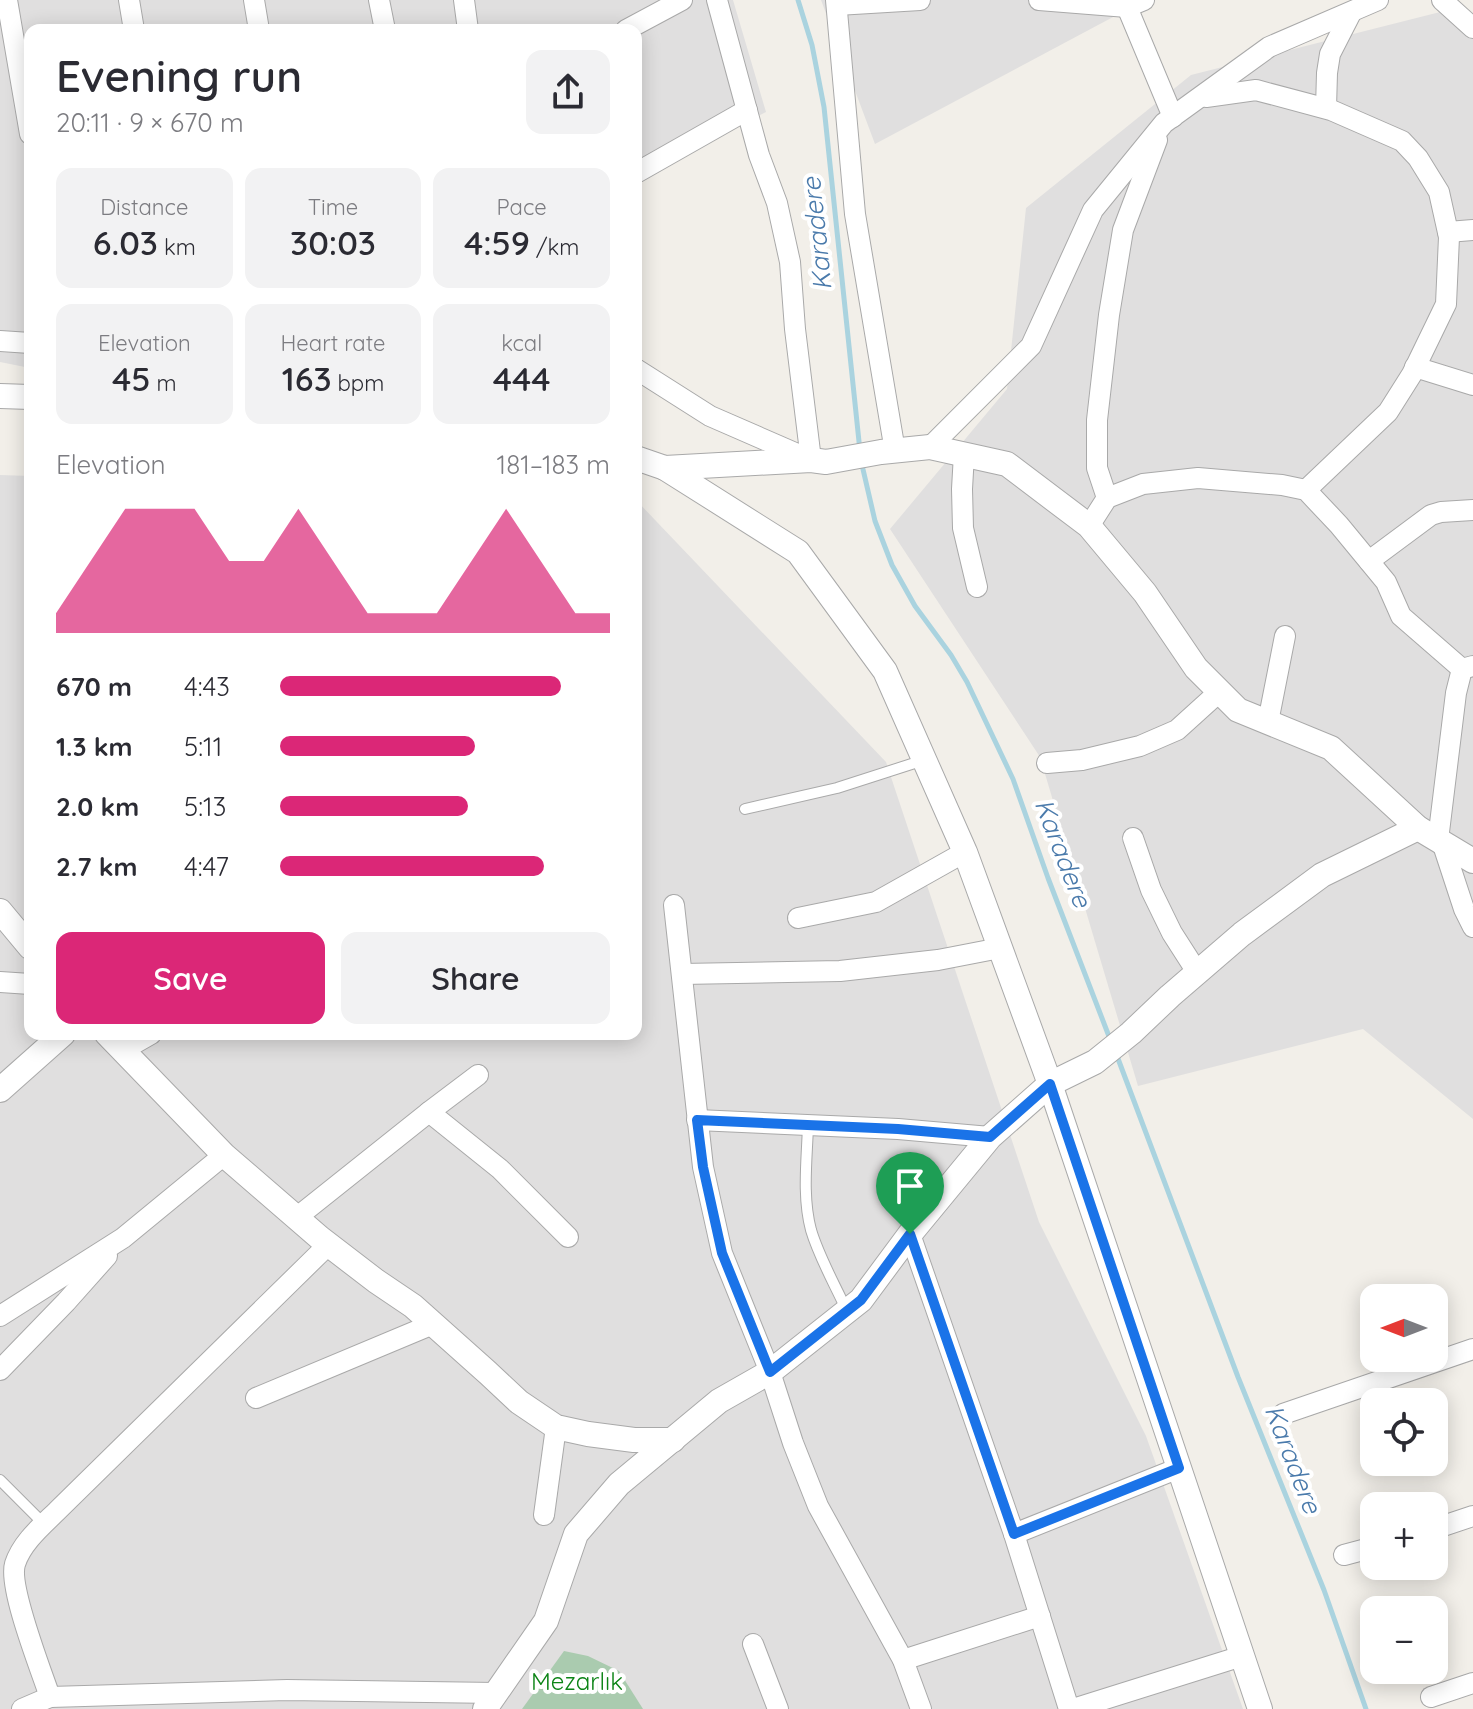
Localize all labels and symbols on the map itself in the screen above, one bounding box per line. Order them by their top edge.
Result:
water label: Karadere [794,175,839,292]
water label: Karadere [1028,794,1100,913]
pin [876,1152,944,1234]
north arrow [1360,1284,1448,1372]
water label: Karadere [1258,1400,1330,1519]
park label: Mezarlık [531,1666,623,1696]

